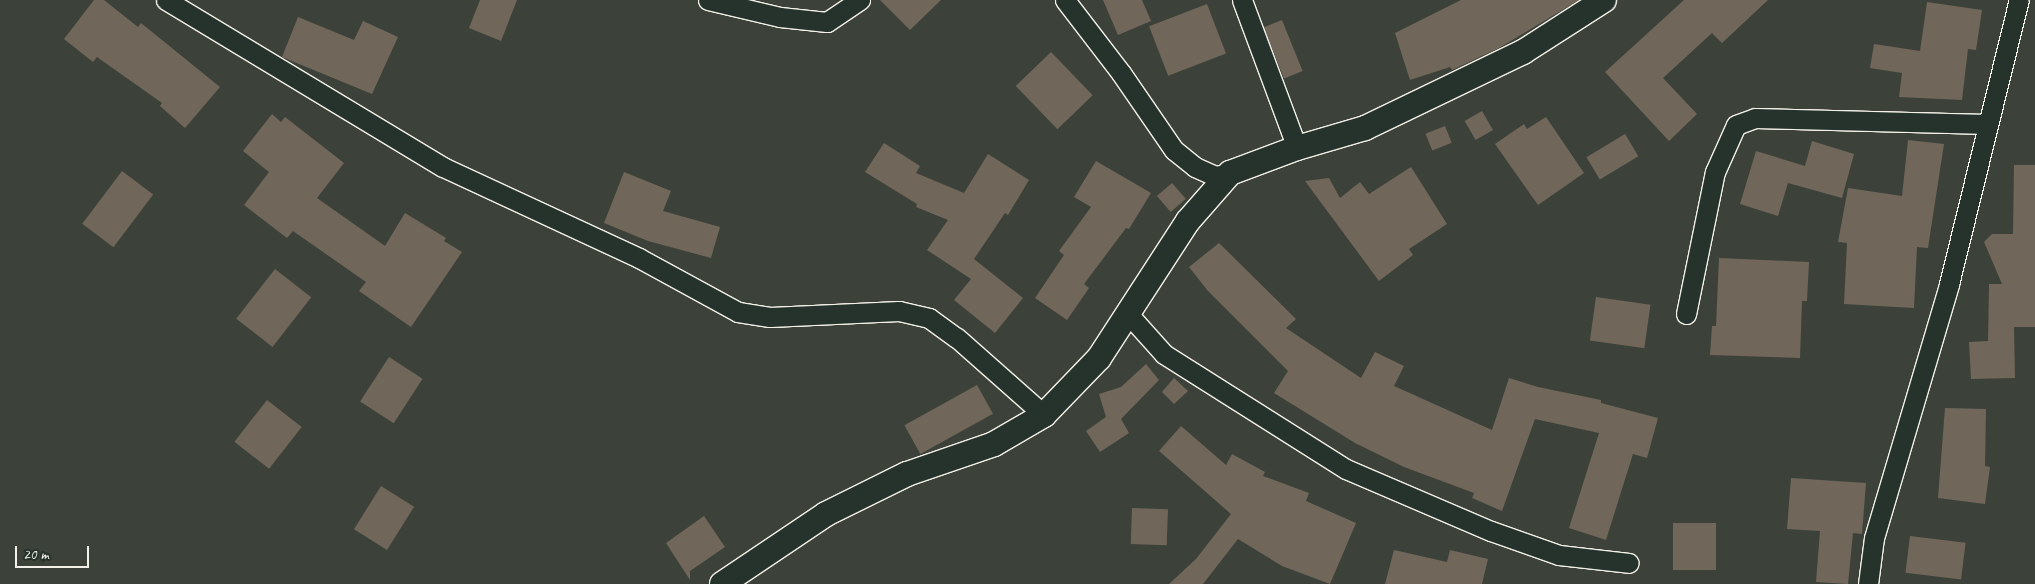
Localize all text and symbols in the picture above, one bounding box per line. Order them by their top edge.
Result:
scale bar [18,536,91,568]
text: 20 m [23,545,49,564]

